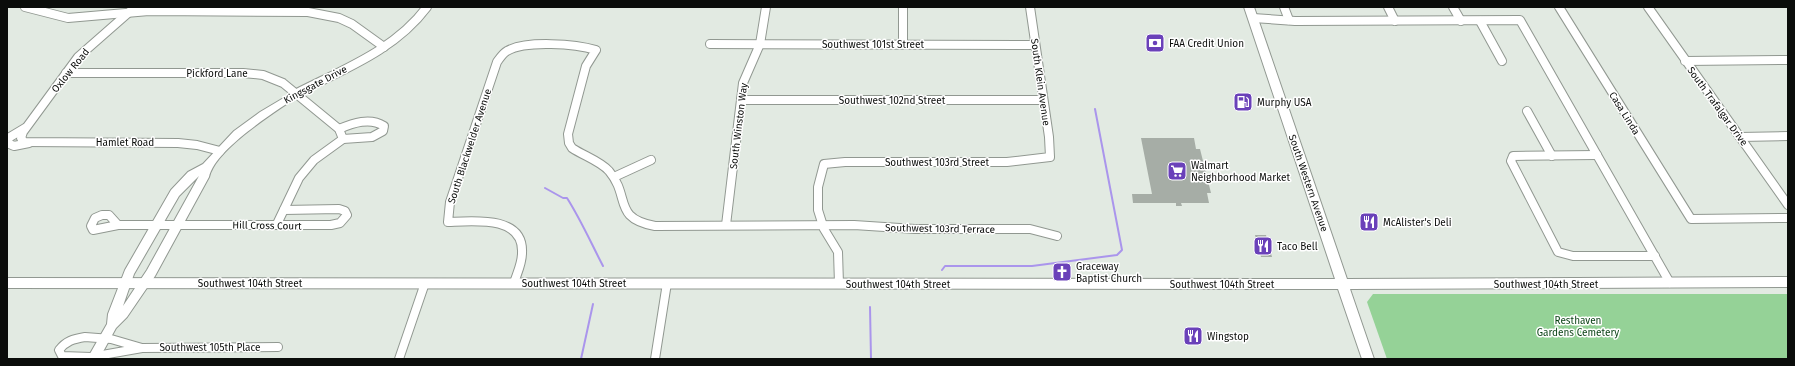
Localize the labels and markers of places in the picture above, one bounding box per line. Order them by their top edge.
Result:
bank icon: FAA Credit Union [1144,32,1166,54]
place label: FAA Credit Union [1169,38,1244,50]
fuel station icon: Murphy USA [1232,91,1254,113]
place label: Murphy USA [1257,97,1312,109]
supermarket icon: Walmart Neighborhood Market [1166,160,1188,182]
place label: Walmart Neighborhood Market [1191,160,1291,184]
restaurant icon: McAlister's Deli [1358,211,1380,233]
place label: McAlister's Deli [1383,217,1452,229]
restaurant icon: Taco Bell [1252,235,1274,257]
place label: Taco Bell [1277,241,1318,253]
church icon: Graceway Baptist Church [1051,261,1073,283]
place label: Graceway Baptist Church [1076,261,1142,285]
restaurant icon: Wingstop [1182,325,1204,347]
place label: Wingstop [1207,331,1249,343]

